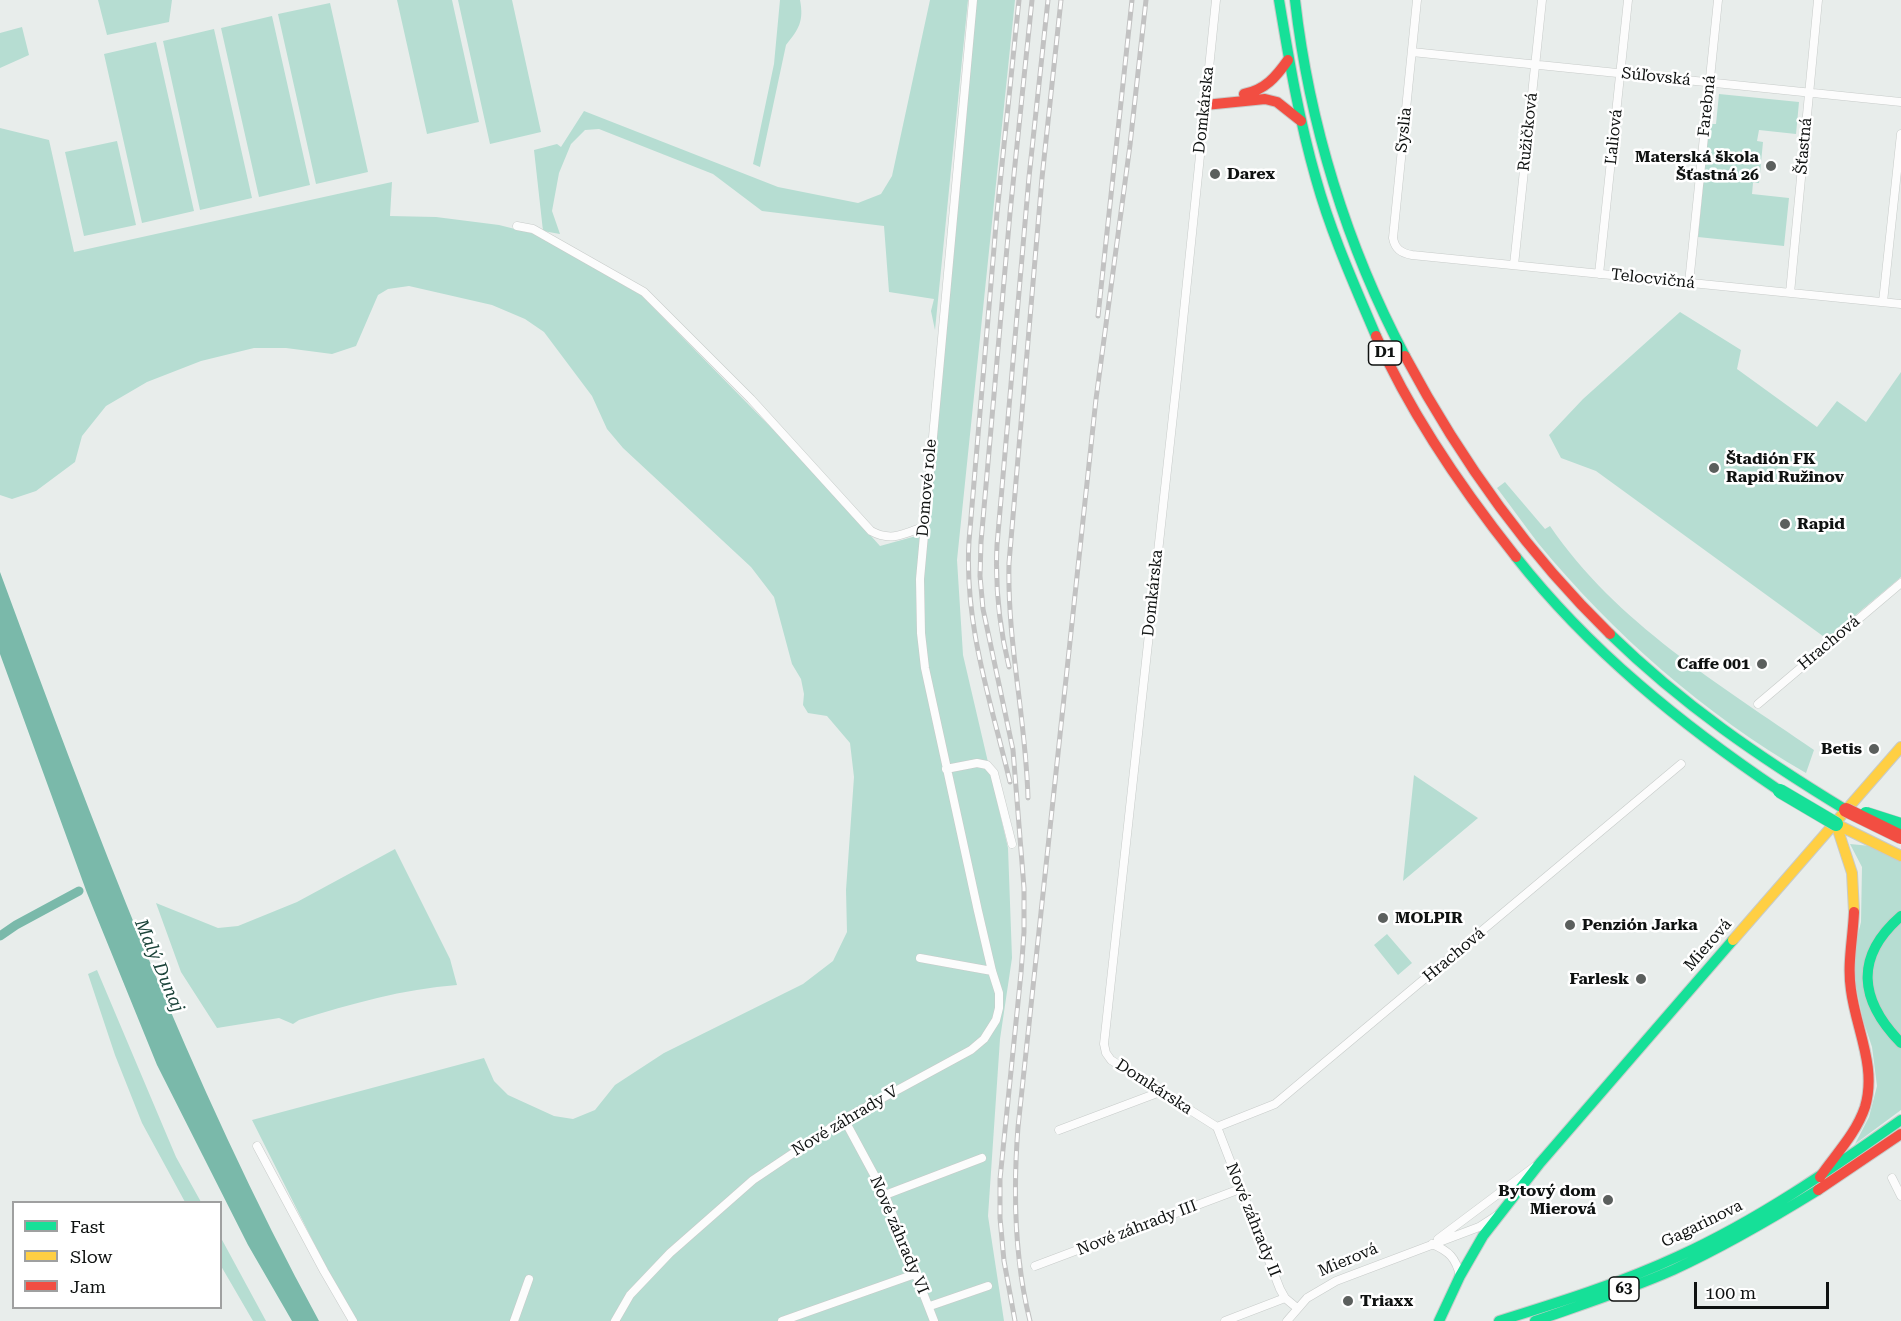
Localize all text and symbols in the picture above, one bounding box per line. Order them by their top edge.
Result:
street label: Súľovská [1621,64,1691,90]
street label: Domkárska [1190,66,1218,154]
street label: Farebná [1694,74,1720,138]
street label: Ružičková [1514,92,1542,172]
street label: Syslia [1392,106,1416,154]
street label: Ľaliová [1602,108,1626,166]
street label: Šťastná [1792,117,1816,175]
place label: Materská škola Šťastná 26 [1635,147,1759,185]
marker: Materská škola Šťastná 26 [1764,159,1778,173]
place label: Darex [1227,164,1275,184]
marker: Darex [1208,167,1222,181]
street label: Telocvičná [1610,265,1696,293]
road number: D1 [1368,341,1402,365]
street label: Domové role [913,438,941,538]
place label: Štadión FK Rapid Ružinov [1726,449,1844,487]
marker: Štadión FK Rapid Ružinov [1707,461,1721,475]
place label: Rapid [1797,514,1845,534]
marker: Rapid [1778,517,1792,531]
street label: Domkárska [1139,549,1167,637]
street label: Hrachová [1794,612,1864,674]
place label: Caffe 001 [1677,654,1750,674]
marker: Caffe 001 [1755,657,1769,671]
place label: Betis [1821,739,1862,759]
marker: Betis [1867,742,1881,756]
place label: MOLPIR [1395,908,1463,928]
marker: MOLPIR [1376,911,1390,925]
place label: Penzión Jarka [1582,915,1698,935]
street label: Mierová [1680,915,1736,975]
water label: Malý Dunaj [130,916,188,1016]
marker: Penzión Jarka [1563,918,1577,932]
street label: Hrachová [1419,924,1489,986]
place label: Farlesk [1569,969,1629,989]
marker: Farlesk [1634,972,1648,986]
street label: Domkárska [1112,1055,1196,1119]
street label: Nové záhrady V [788,1082,902,1160]
street label: Nové záhrady II [1221,1160,1285,1280]
street label: Nové záhrady VI [865,1173,933,1297]
place label: Bytový dom Mierová [1498,1181,1596,1219]
marker: Bytový dom Mierová [1601,1193,1615,1207]
street label: Nové záhrady III [1074,1196,1200,1260]
street label: Gagarinova [1658,1196,1746,1252]
legend [12,1201,222,1309]
text: Fast [70,1216,105,1237]
street label: Mierová [1315,1239,1381,1281]
text: Slow [70,1246,112,1267]
scale bar [1697,1270,1832,1308]
text: Jam [70,1276,106,1297]
road number: 63 [1609,1277,1639,1301]
text: 100 m [1705,1282,1756,1303]
place label: Triaxx [1360,1291,1413,1311]
marker: Triaxx [1341,1294,1355,1308]

